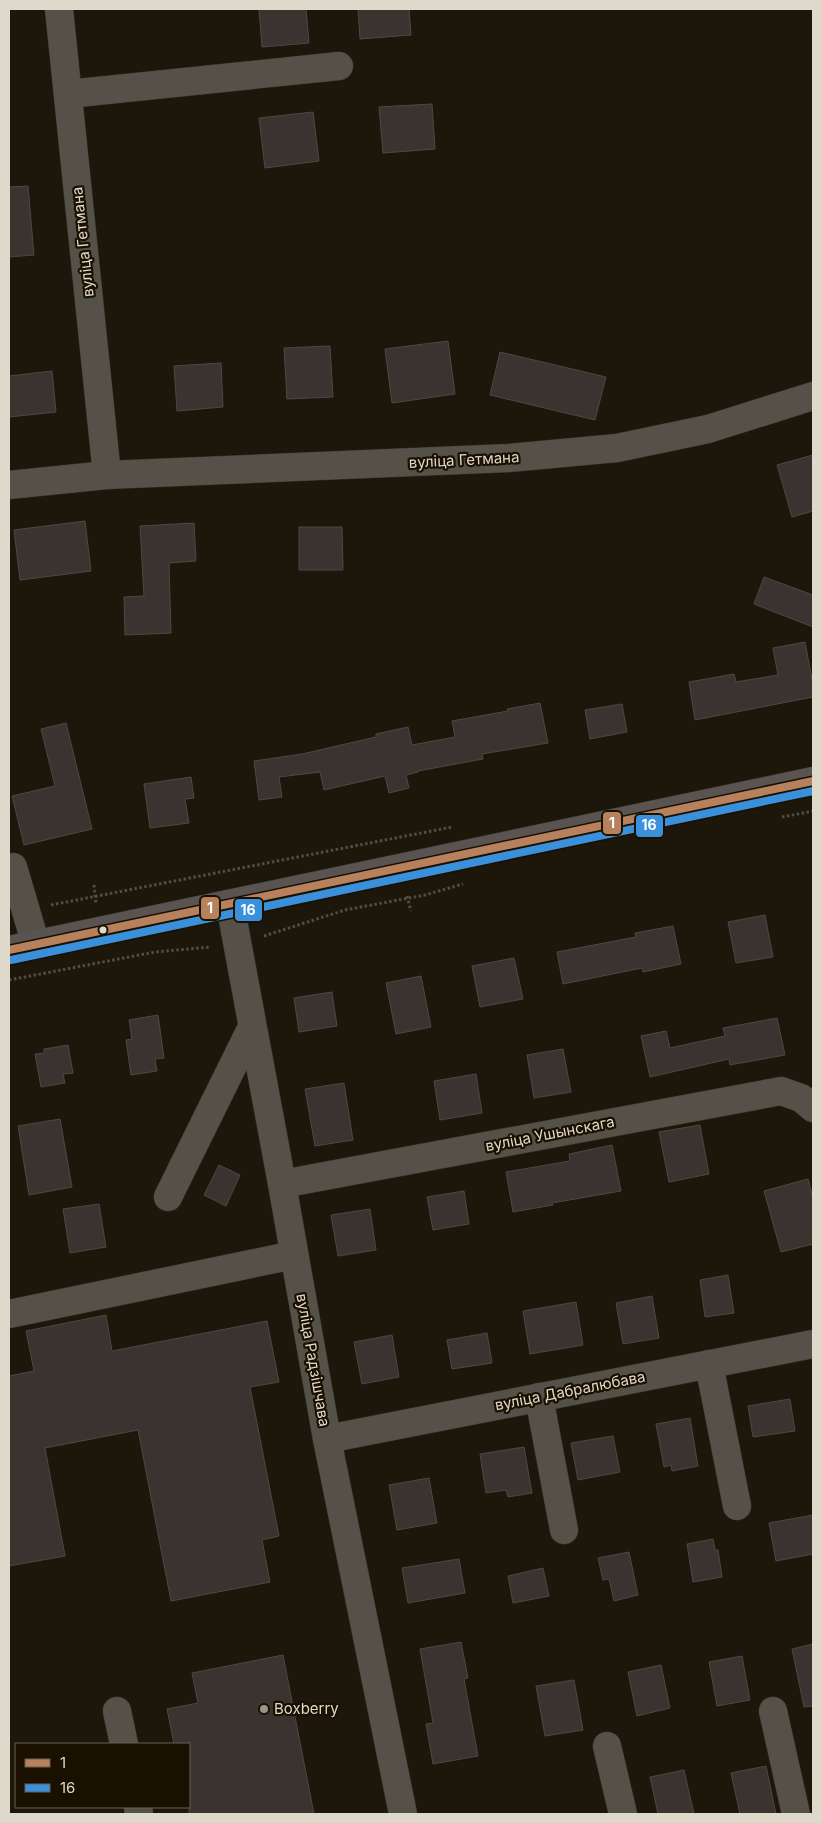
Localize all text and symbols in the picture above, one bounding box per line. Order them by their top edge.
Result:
street label: вуліца Гетмана [67,186,98,298]
street label: вуліца Гетмана [408,447,520,472]
line badge: 1 [602,811,622,835]
text: 1 [609,814,615,831]
line badge: 16 [635,814,664,838]
text: 16 [641,816,657,833]
line badge: 1 [200,896,220,920]
line badge: 16 [234,898,263,922]
text: 1 [207,899,213,916]
text: 16 [240,901,256,918]
unlabelled marker [98,925,108,935]
street label: вуліца Ушынскага [484,1112,616,1155]
street label: вуліца Радзішчава [292,1292,335,1428]
street label: вуліца Дабралюбава [493,1367,647,1414]
place label: Boxberry [274,1699,339,1718]
marker: Boxberry [258,1703,270,1715]
legend [15,1743,190,1808]
text: 1 [60,1753,66,1772]
text: 16 [60,1778,75,1797]

